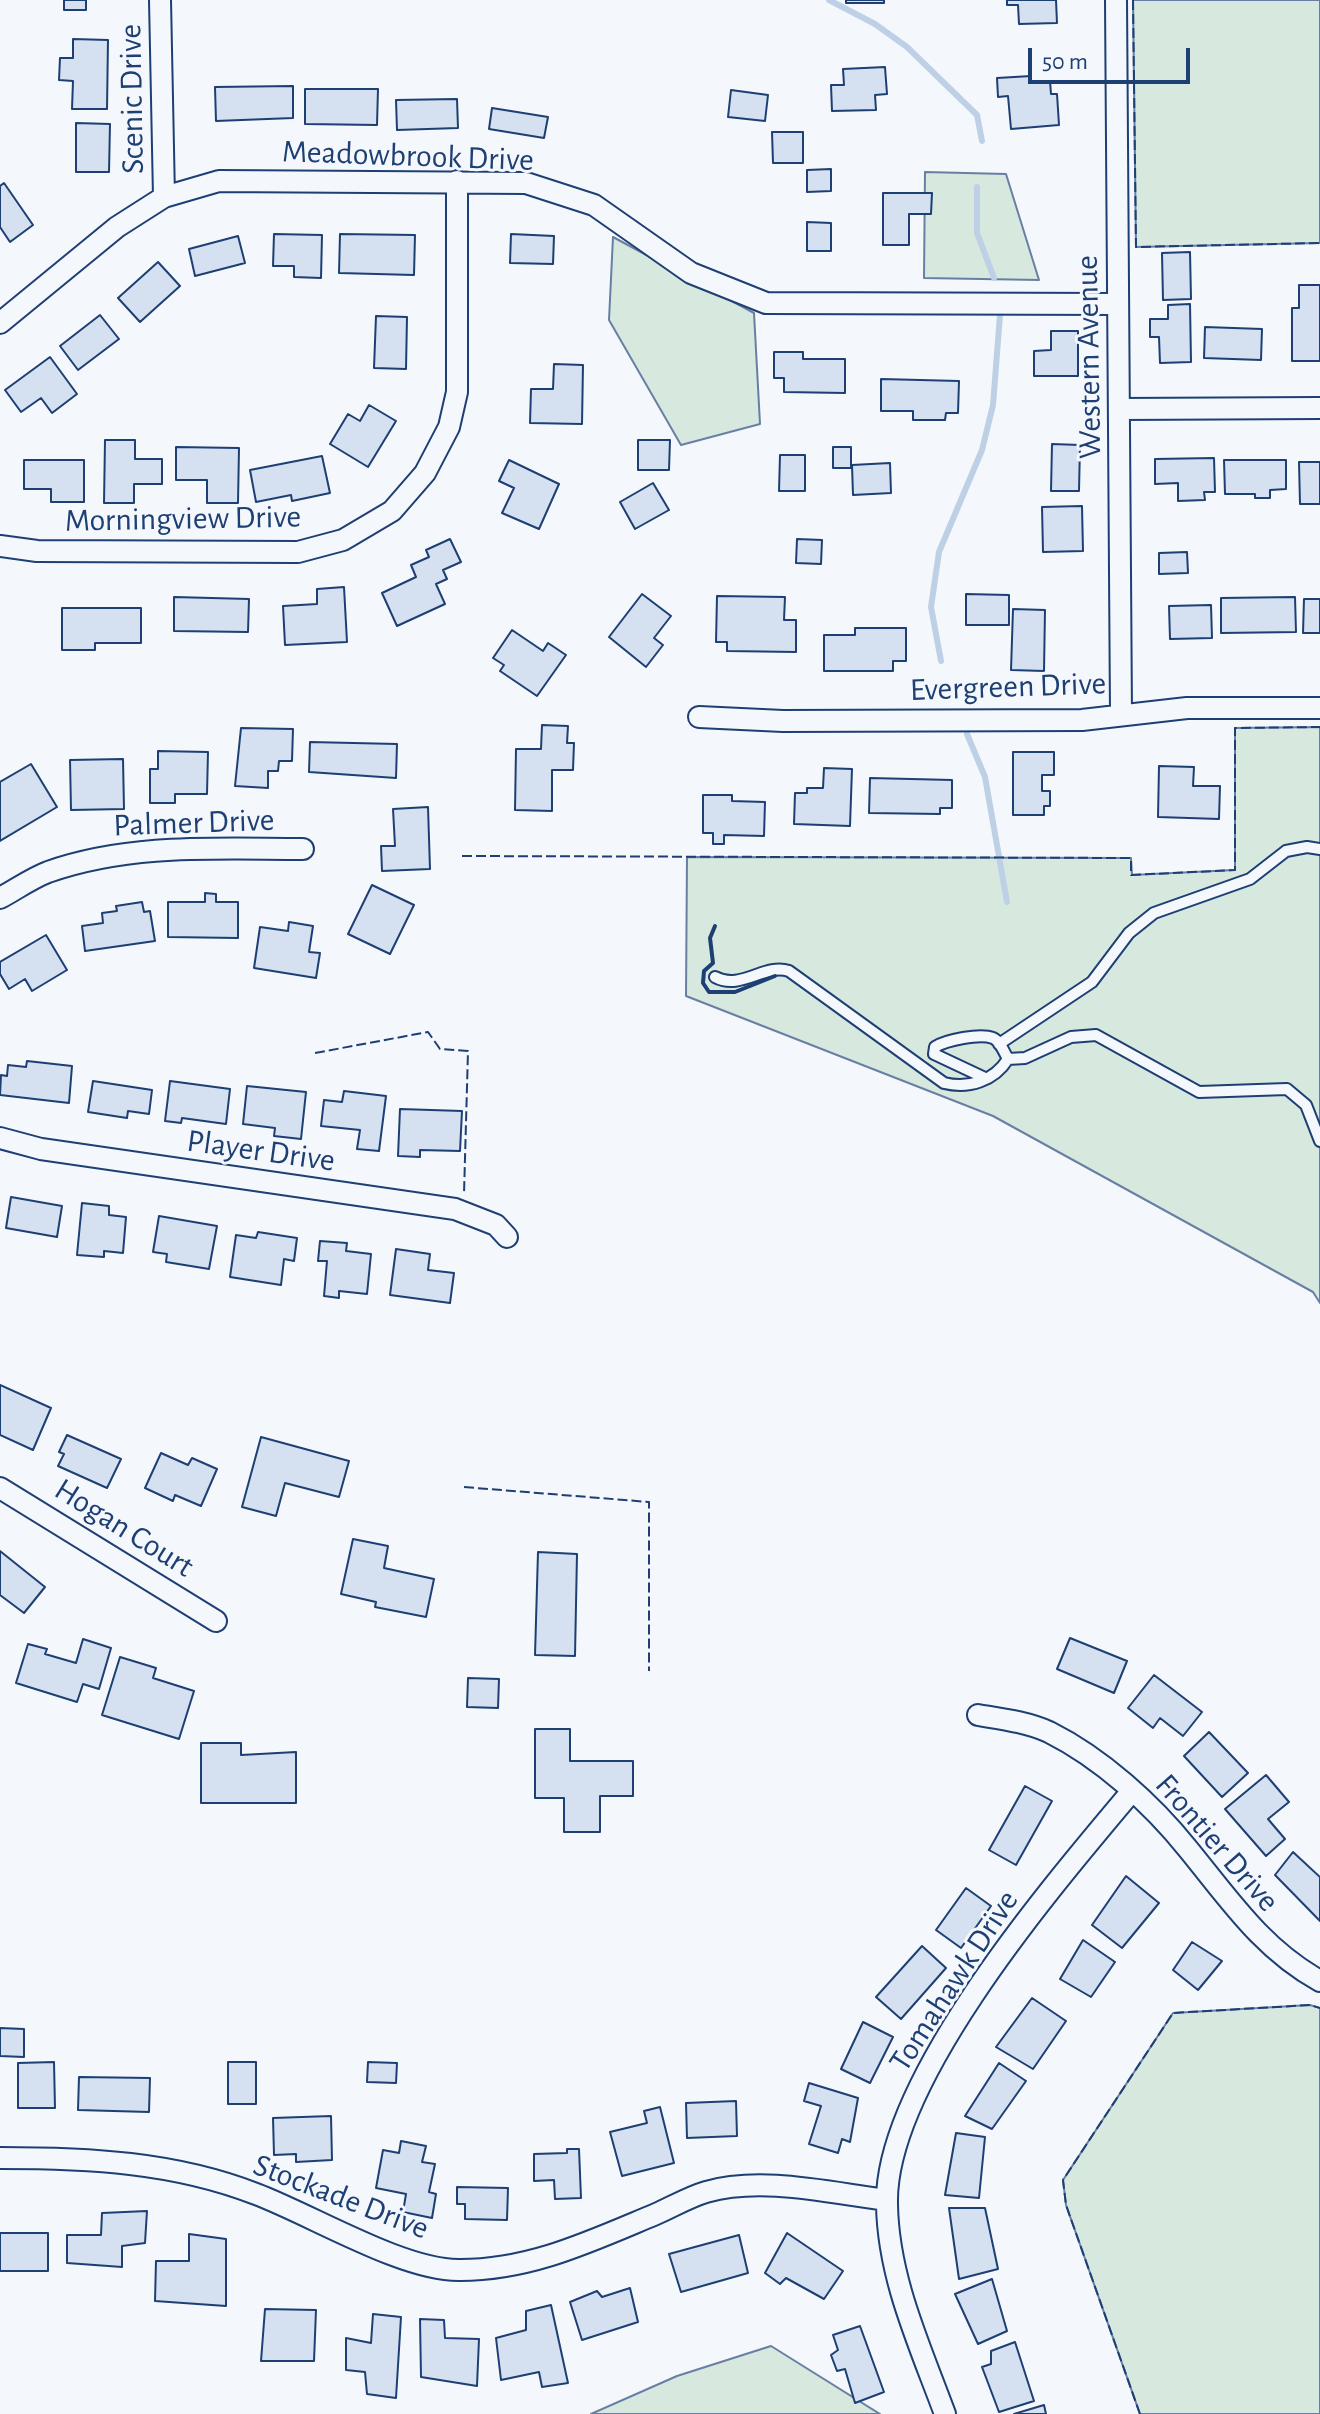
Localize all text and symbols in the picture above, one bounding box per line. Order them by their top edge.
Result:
street label: Scenic Drive [111,24,153,174]
scale bar [1032,32,1194,82]
text: 50 m [1042,50,1088,74]
street label: Meadowbrook Drive [282,132,534,180]
street label: Western Avenue [1068,255,1110,459]
street label: Morningview Drive [65,498,301,540]
street label: Evergreen Drive [909,664,1107,710]
street label: Palmer Drive [113,801,275,845]
street label: Player Drive [185,1122,337,1180]
street label: Hogan Court [47,1470,201,1586]
street label: Frontier Drive [1147,1766,1287,1920]
street label: Tomahawk Drive [881,1883,1027,2079]
street label: Stockade Drive [248,2146,434,2248]

